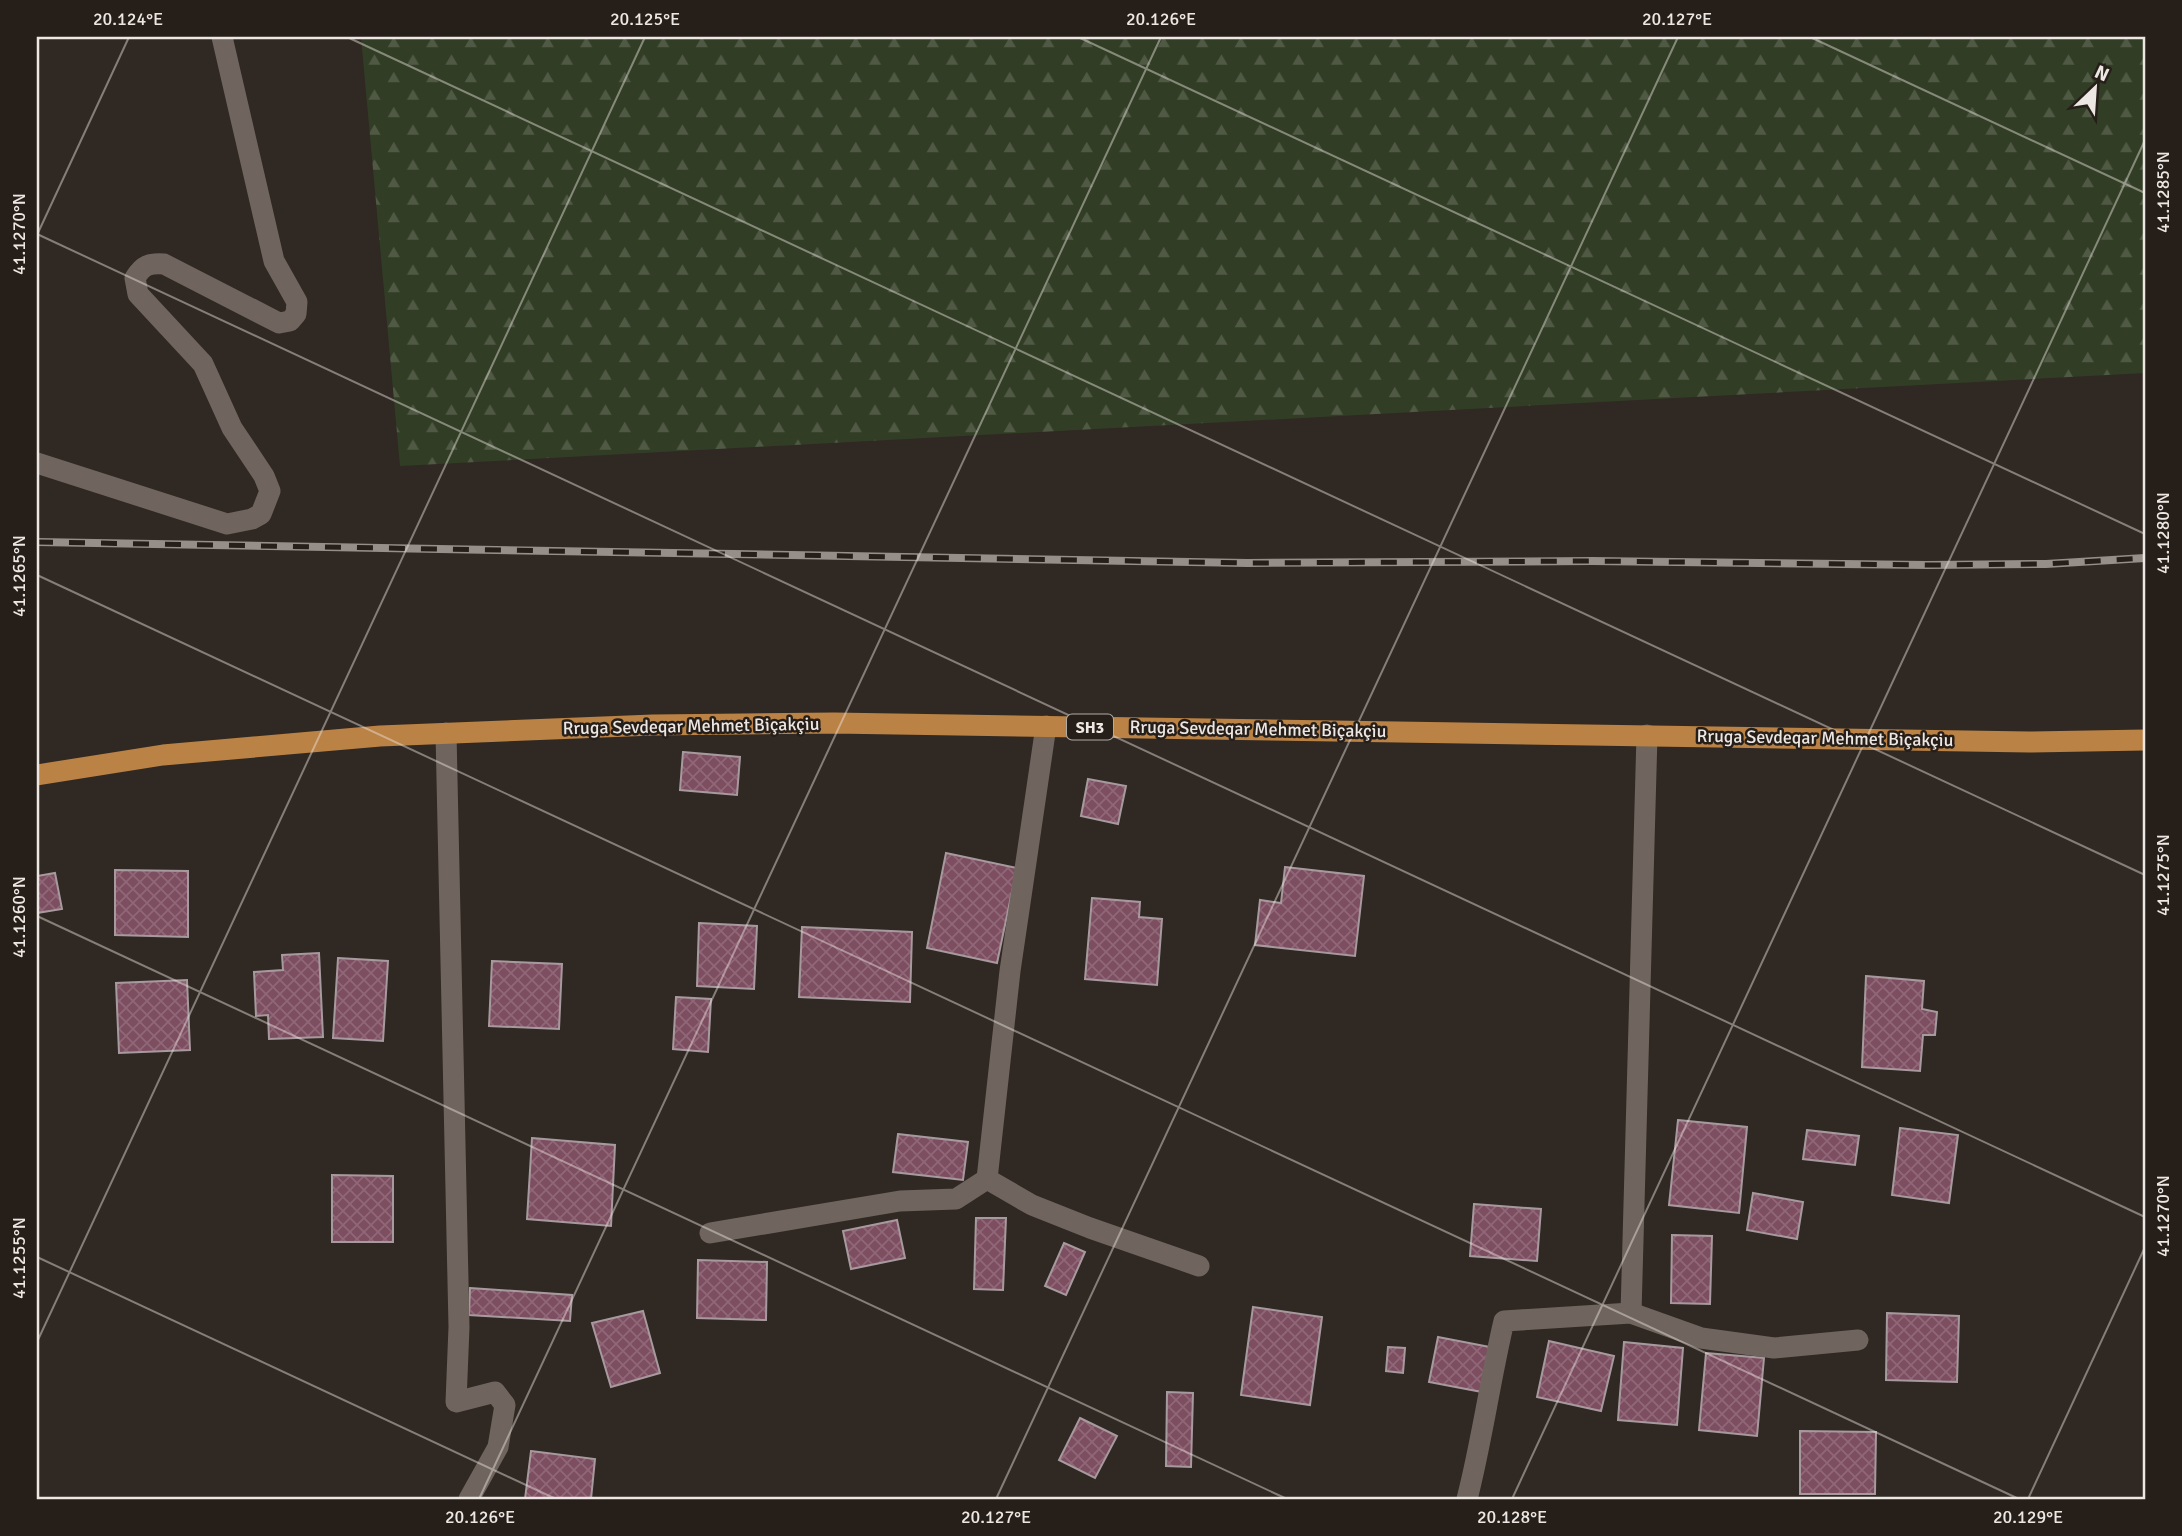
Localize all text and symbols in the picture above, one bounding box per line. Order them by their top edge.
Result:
text: 20.124°E [93,8,163,30]
text: 20.125°E [610,8,680,30]
text: 20.126°E [1126,8,1196,30]
text: 20.127°E [1642,8,1712,30]
north arrow [2060,52,2130,122]
text: N [2091,60,2113,87]
text: 41.1285°N [2152,151,2174,233]
text: 41.1270°N [8,193,30,275]
text: 41.1280°N [2152,492,2174,574]
text: 41.1265°N [8,535,30,617]
street label: Rruga Sevdeqar Mehmet Biçakçiu [562,713,820,739]
road number: SH3 [1067,714,1113,740]
street label: Rruga Sevdeqar Mehmet Biçakçiu [1129,716,1387,742]
street label: Rruga Sevdeqar Mehmet Biçakçiu [1696,725,1954,751]
text: 41.1275°N [2152,834,2174,916]
text: 41.1260°N [8,876,30,958]
text: 41.1270°N [2152,1175,2174,1257]
text: 41.1255°N [8,1217,30,1299]
text: 20.126°E [445,1506,515,1528]
text: 20.127°E [961,1506,1031,1528]
text: 20.128°E [1477,1506,1547,1528]
text: 20.129°E [1993,1506,2063,1528]

